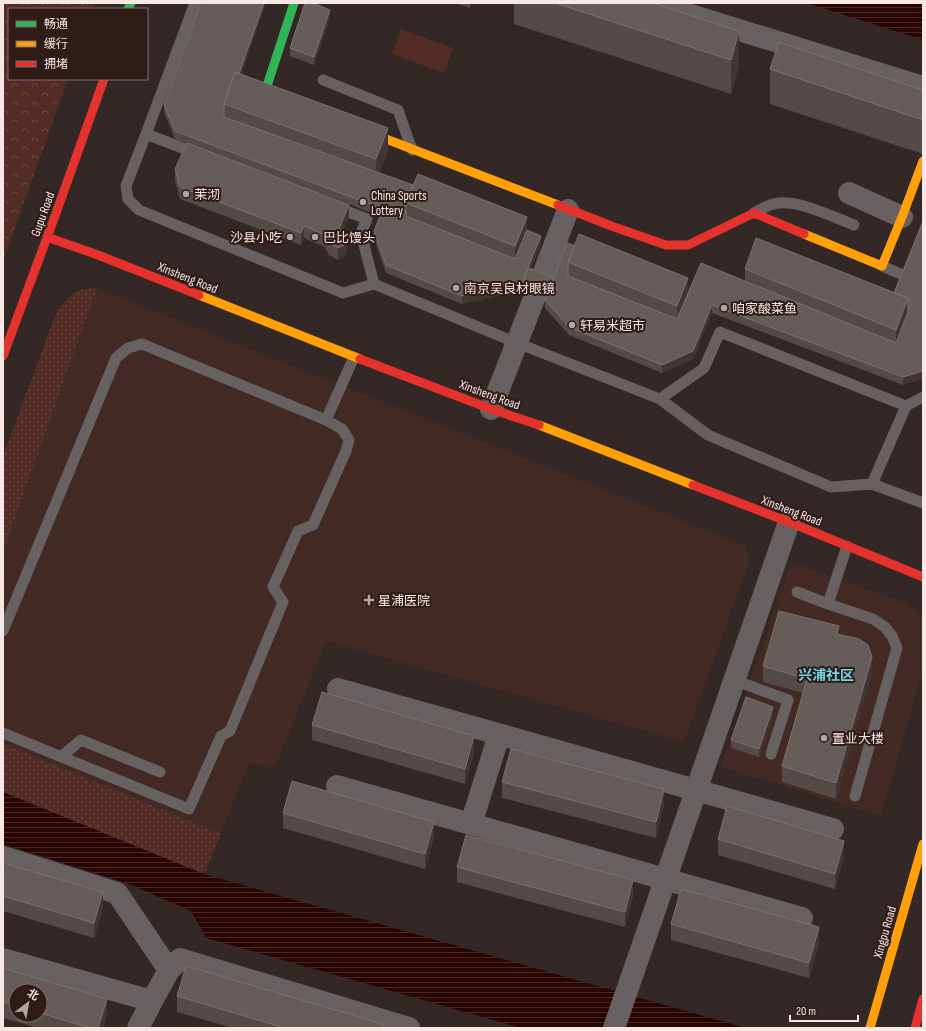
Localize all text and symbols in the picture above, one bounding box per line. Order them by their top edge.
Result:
legend [8,8,148,80]
text: 畅通 [44,17,68,32]
text: 缓行 [44,37,68,52]
text: 拥堵 [44,57,68,72]
place label: 茉沏 [194,187,220,203]
place label: China Sports Lottery [371,188,427,219]
marker: 茉沏 [181,189,191,199]
street label: Gupu Road [27,190,58,239]
marker: China Sports Lottery [358,197,368,207]
place label: 沙县小吃 [230,230,282,246]
place label: 巴比馒头 [323,230,375,246]
marker: 沙县小吃 [285,232,295,242]
marker: 巴比馒头 [310,232,320,242]
street label: Xinsheng Road [154,258,220,297]
place label: 南京吴良材眼镜 [464,281,555,297]
marker: 南京吴良材眼镜 [451,283,461,293]
place label: 咱家酸菜鱼 [732,301,797,317]
marker: 咱家酸菜鱼 [719,303,729,313]
place label: 轩易米超市 [580,318,645,334]
marker: 轩易米超市 [567,320,577,330]
street label: Xinsheng Road [456,376,522,413]
street label: Xinsheng Road [758,492,824,530]
place label: 星浦医院 [378,593,430,609]
marker: 星浦医院 [363,594,375,606]
district label: 兴浦社区 [798,667,854,684]
place label: 置业大楼 [832,731,884,747]
marker: 置业大楼 [819,733,829,743]
street label: Xingpu Road [870,904,900,961]
north arrow [8,983,48,1023]
text: 北 [25,986,41,1003]
scale bar [790,997,858,1023]
text: 20 m [796,1004,816,1019]

